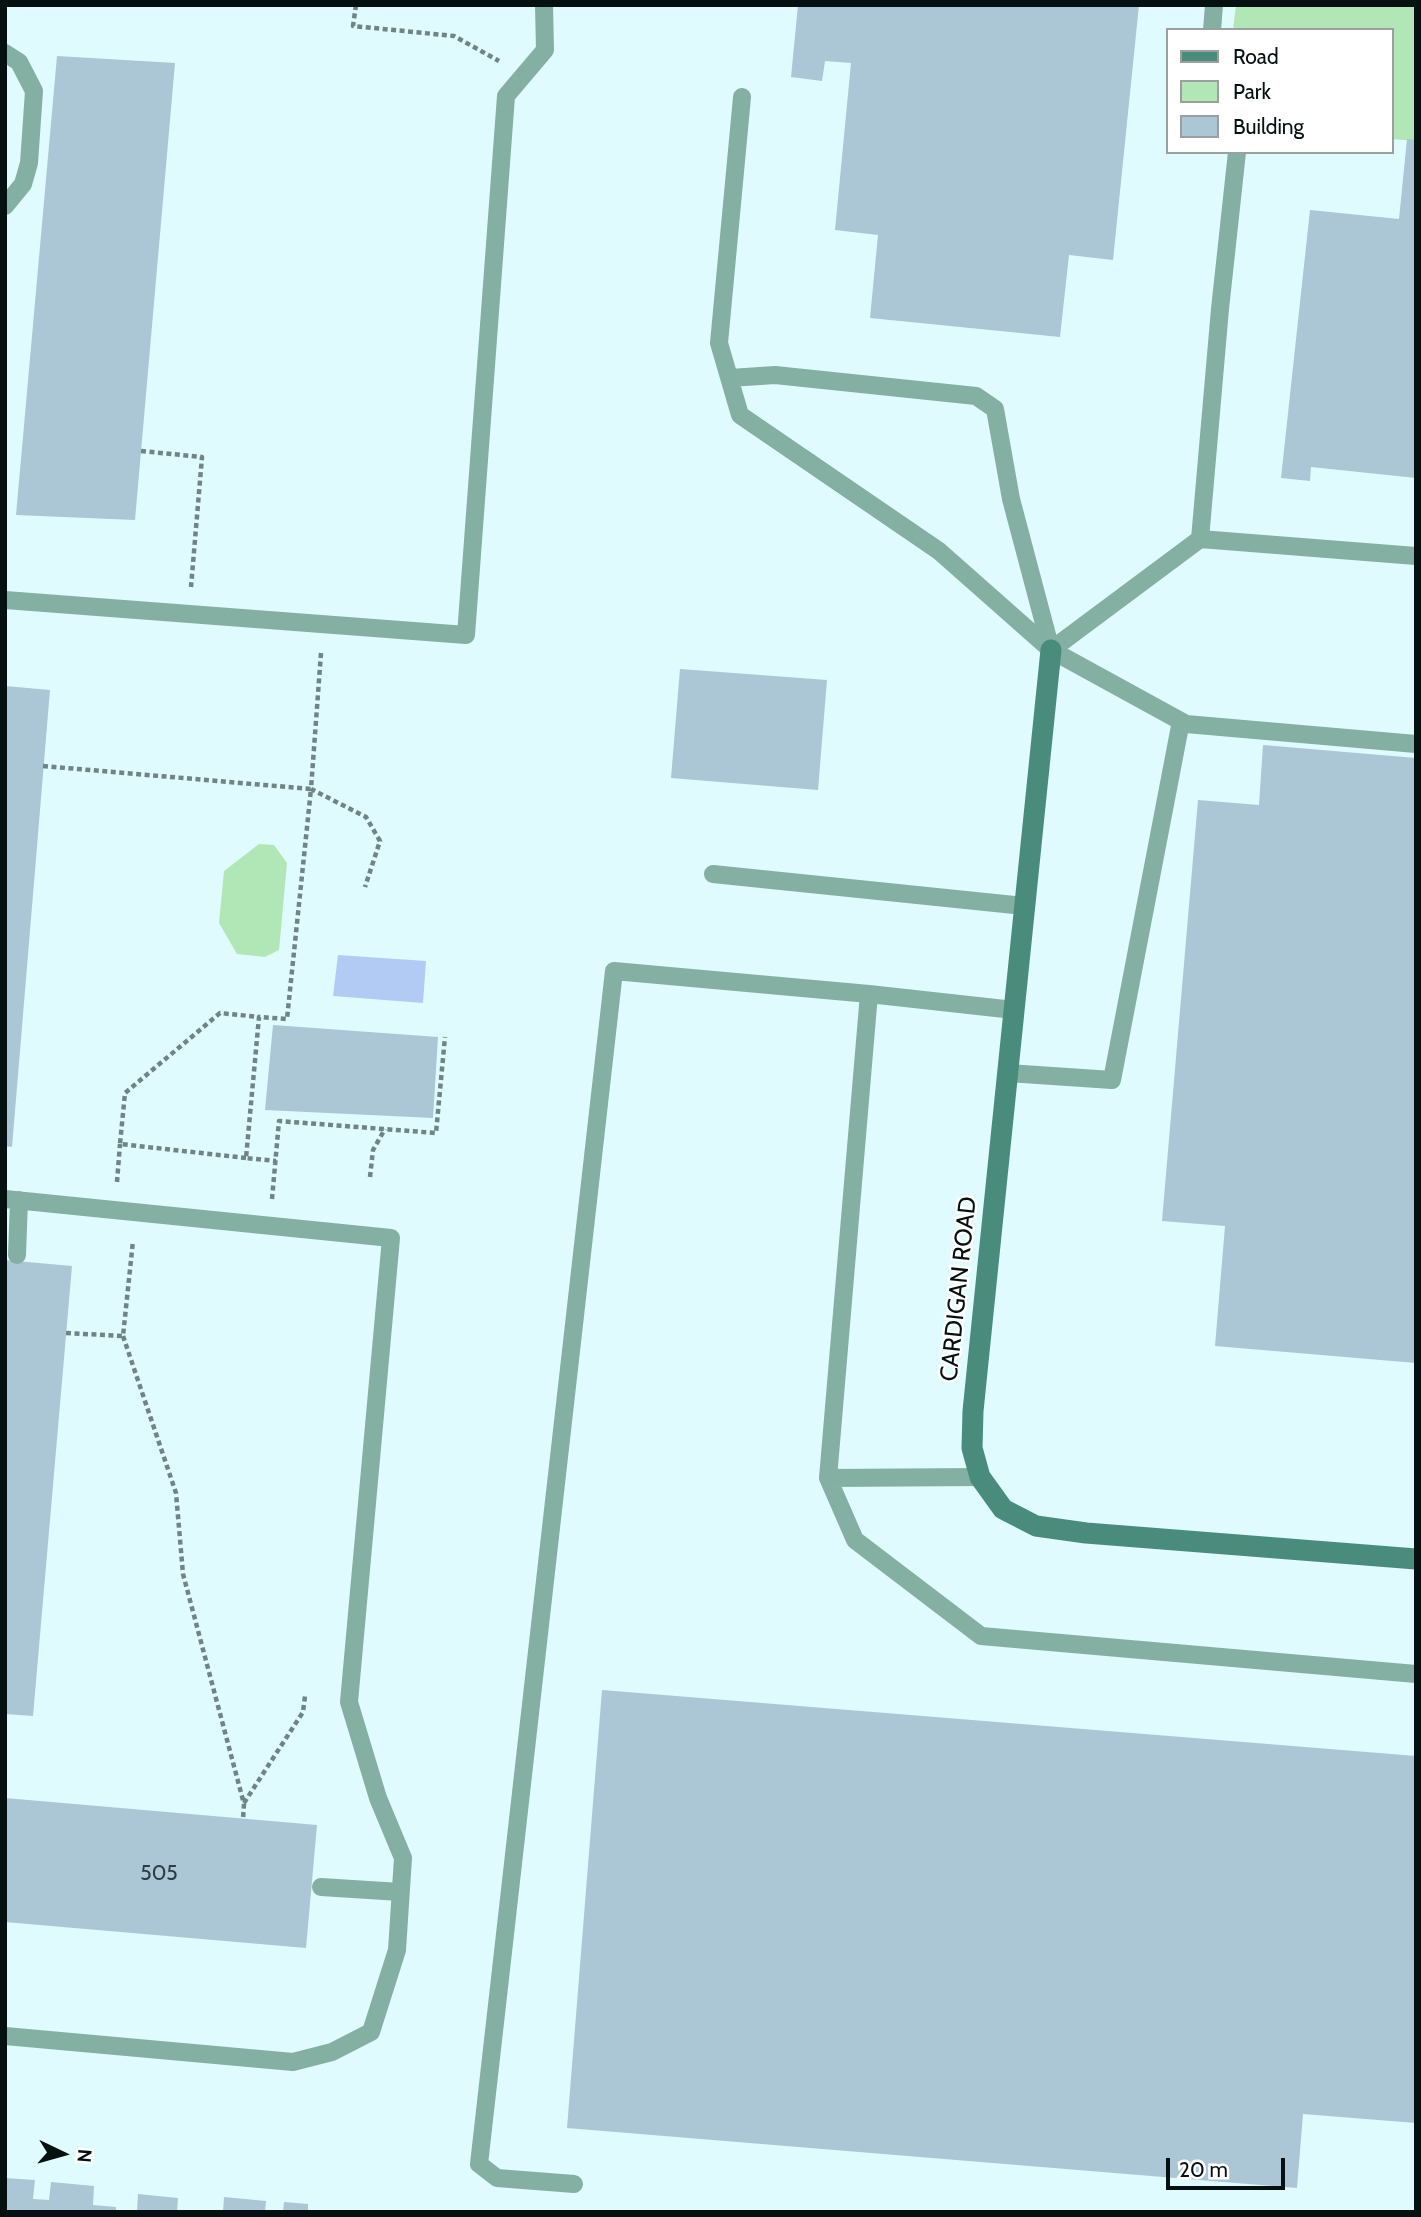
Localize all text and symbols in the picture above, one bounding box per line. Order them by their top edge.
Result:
legend [1166,28,1393,154]
text: Road [1233,44,1279,69]
text: Park [1233,79,1271,104]
text: Building [1233,114,1304,139]
street label: CARDIGAN ROAD [935,1195,983,1383]
house number: 505 [140,1861,178,1887]
north arrow [28,2119,98,2189]
scale bar [1169,2144,1288,2188]
text: N [72,2148,96,2164]
text: 20 m [1179,2157,1228,2182]

